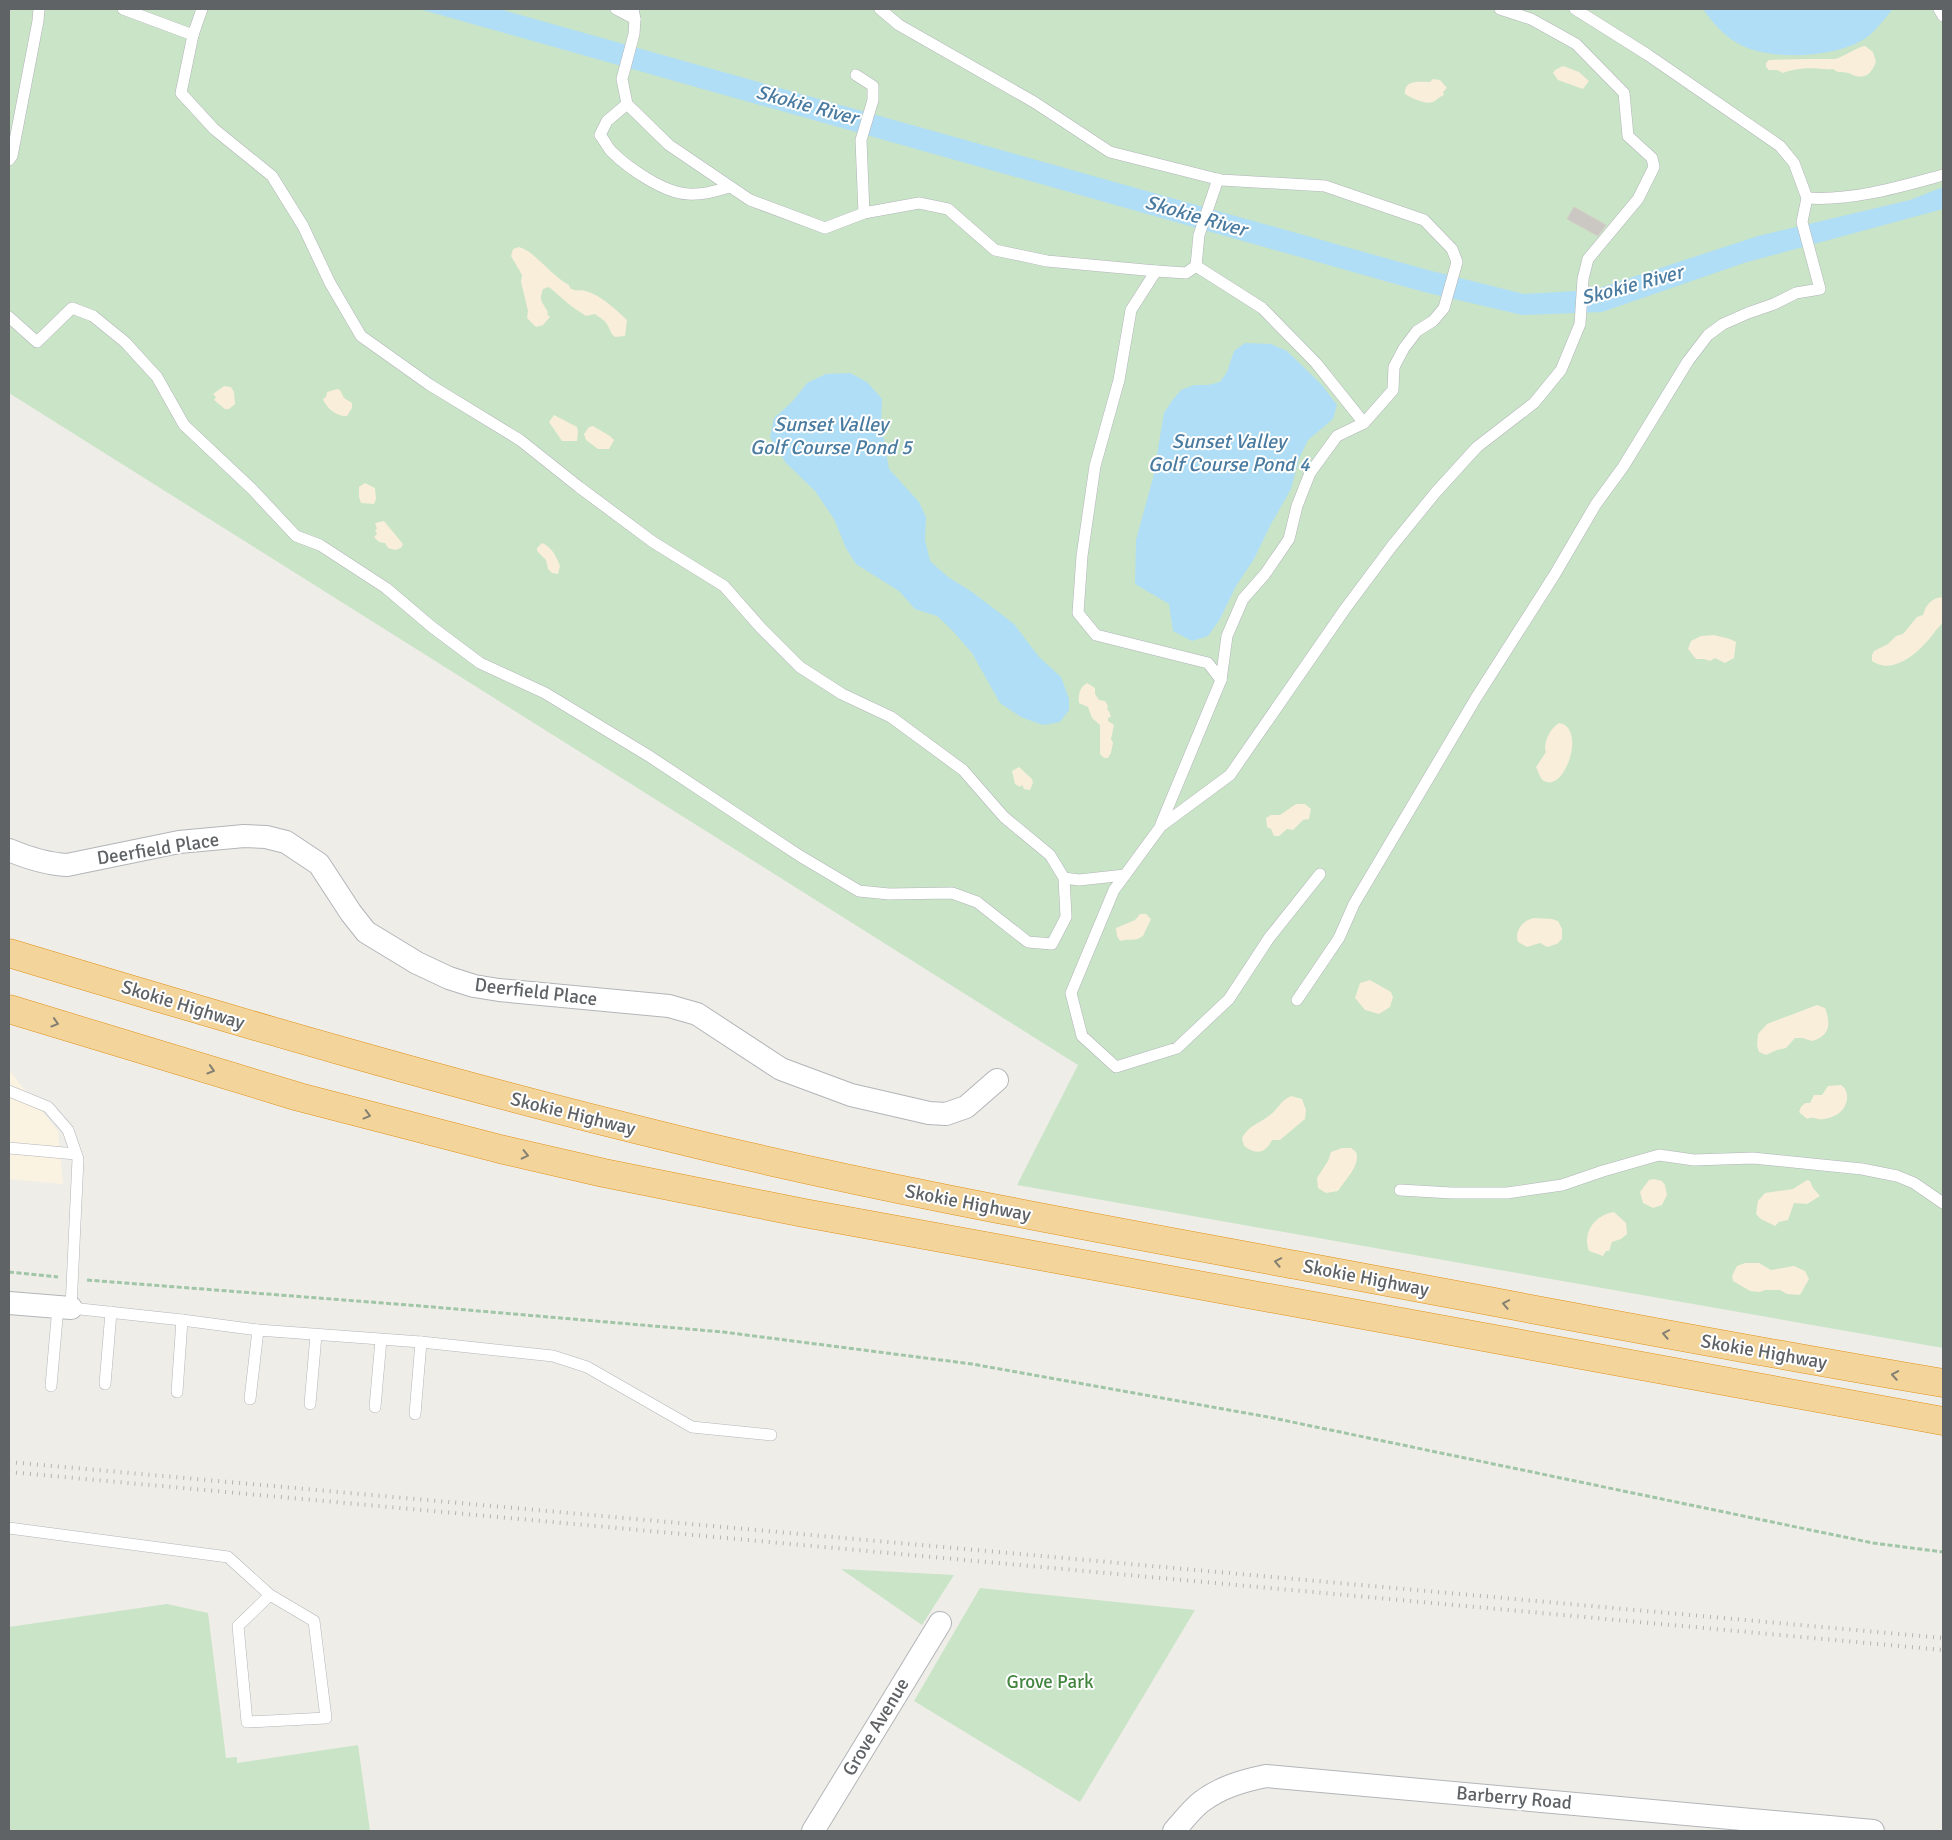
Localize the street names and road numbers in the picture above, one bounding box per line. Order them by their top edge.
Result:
street label: Deerfield Place [95,827,221,871]
street label: Deerfield Place [473,973,599,1011]
street label: Skokie Highway [118,975,248,1035]
street label: Skokie Highway [508,1087,638,1141]
street label: Skokie Highway [903,1179,1033,1227]
street label: Skokie Highway [1301,1254,1431,1302]
street label: Skokie Highway [1699,1329,1829,1375]
street label: Grove Avenue [837,1674,915,1780]
street label: Barberry Road [1455,1781,1573,1815]

